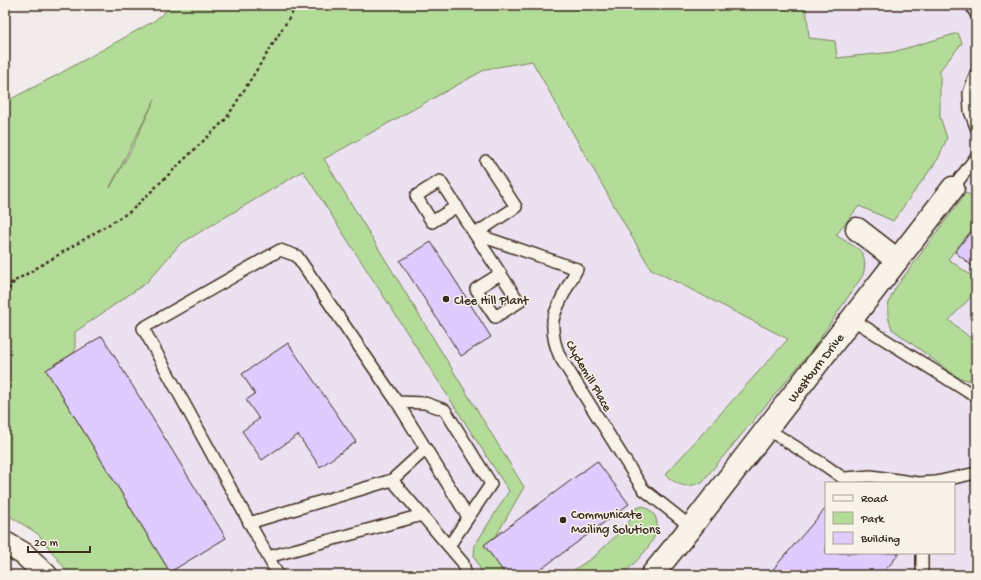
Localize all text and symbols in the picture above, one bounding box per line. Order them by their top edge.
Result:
marker: Clee Hill Plant [441,294,451,304]
place label: Clee Hill Plant [454,294,530,309]
street label: Westburn Drive [785,331,848,406]
street label: Clydemill Place [561,338,614,415]
legend [825,482,955,554]
text: Road [861,493,888,507]
place label: Communicate Mailing Solutions [571,508,661,538]
text: Park [860,513,886,527]
marker: Communicate Mailing Solutions [558,515,568,525]
scale bar [28,528,90,554]
text: Building [860,533,900,547]
text: 20 m [34,537,59,551]

